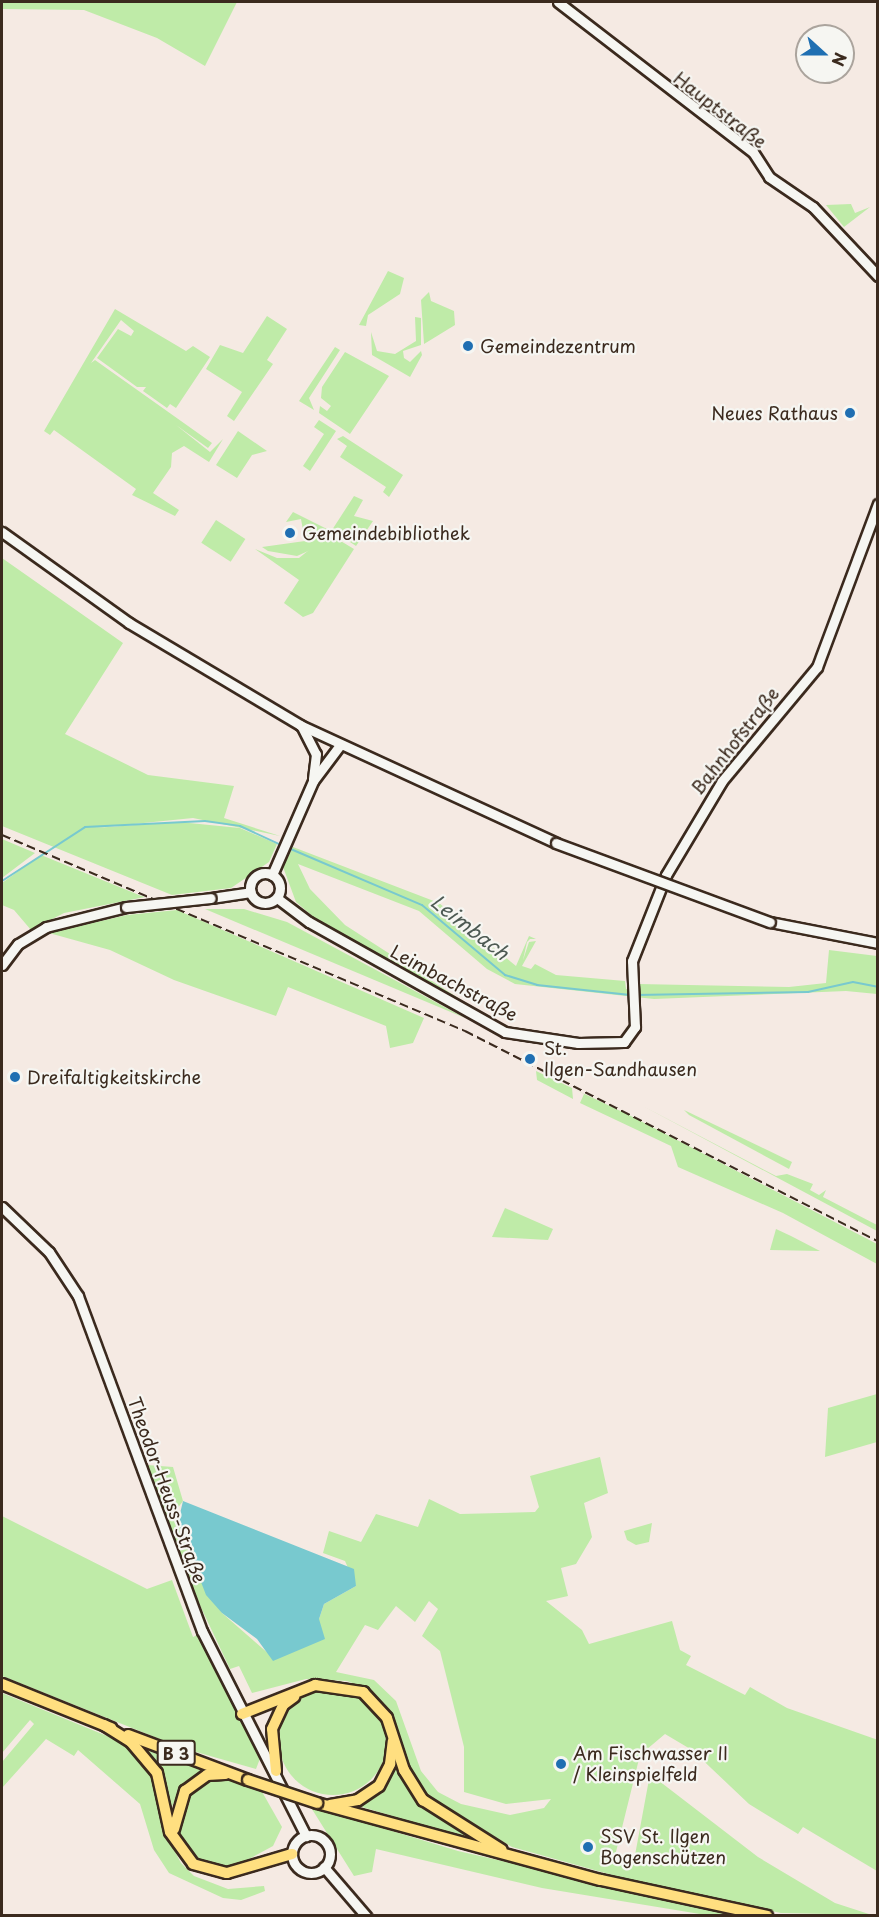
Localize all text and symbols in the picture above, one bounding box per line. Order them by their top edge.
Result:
north arrow [795,24,855,84]
text: N [826,50,853,70]
street label: Hauptstraße [669,67,771,153]
place label: Gemeindezentrum [480,335,636,357]
marker: Gemeindezentrum [461,339,475,353]
place label: Neues Rathaus [710,402,838,424]
marker: Neues Rathaus [843,406,857,420]
place label: Gemeindebibliothek [302,522,470,544]
marker: Gemeindebibliothek [283,526,297,540]
street label: Bahnhofstraße [686,683,784,799]
water label: Leimbach [426,889,514,965]
street label: Leimbachstraße [387,940,521,1026]
place label: St. Ilgen-Sandhausen [544,1038,697,1080]
marker: St. Ilgen-Sandhausen [521,1050,539,1068]
place label: Dreifaltigkeitskirche [27,1066,201,1088]
marker: Dreifaltigkeitskirche [8,1070,22,1084]
street label: Theodor-Heuss-Straße [123,1394,211,1586]
road number: B 3 [156,1740,195,1766]
place label: Am Fischwasser II / Kleinspielfeld [573,1743,730,1786]
marker: Am Fischwasser II / Kleinspielfeld [554,1757,568,1771]
place label: SSV St. Ilgen Bogenschützen [600,1826,726,1868]
marker: SSV St. Ilgen Bogenschützen [581,1840,595,1854]

